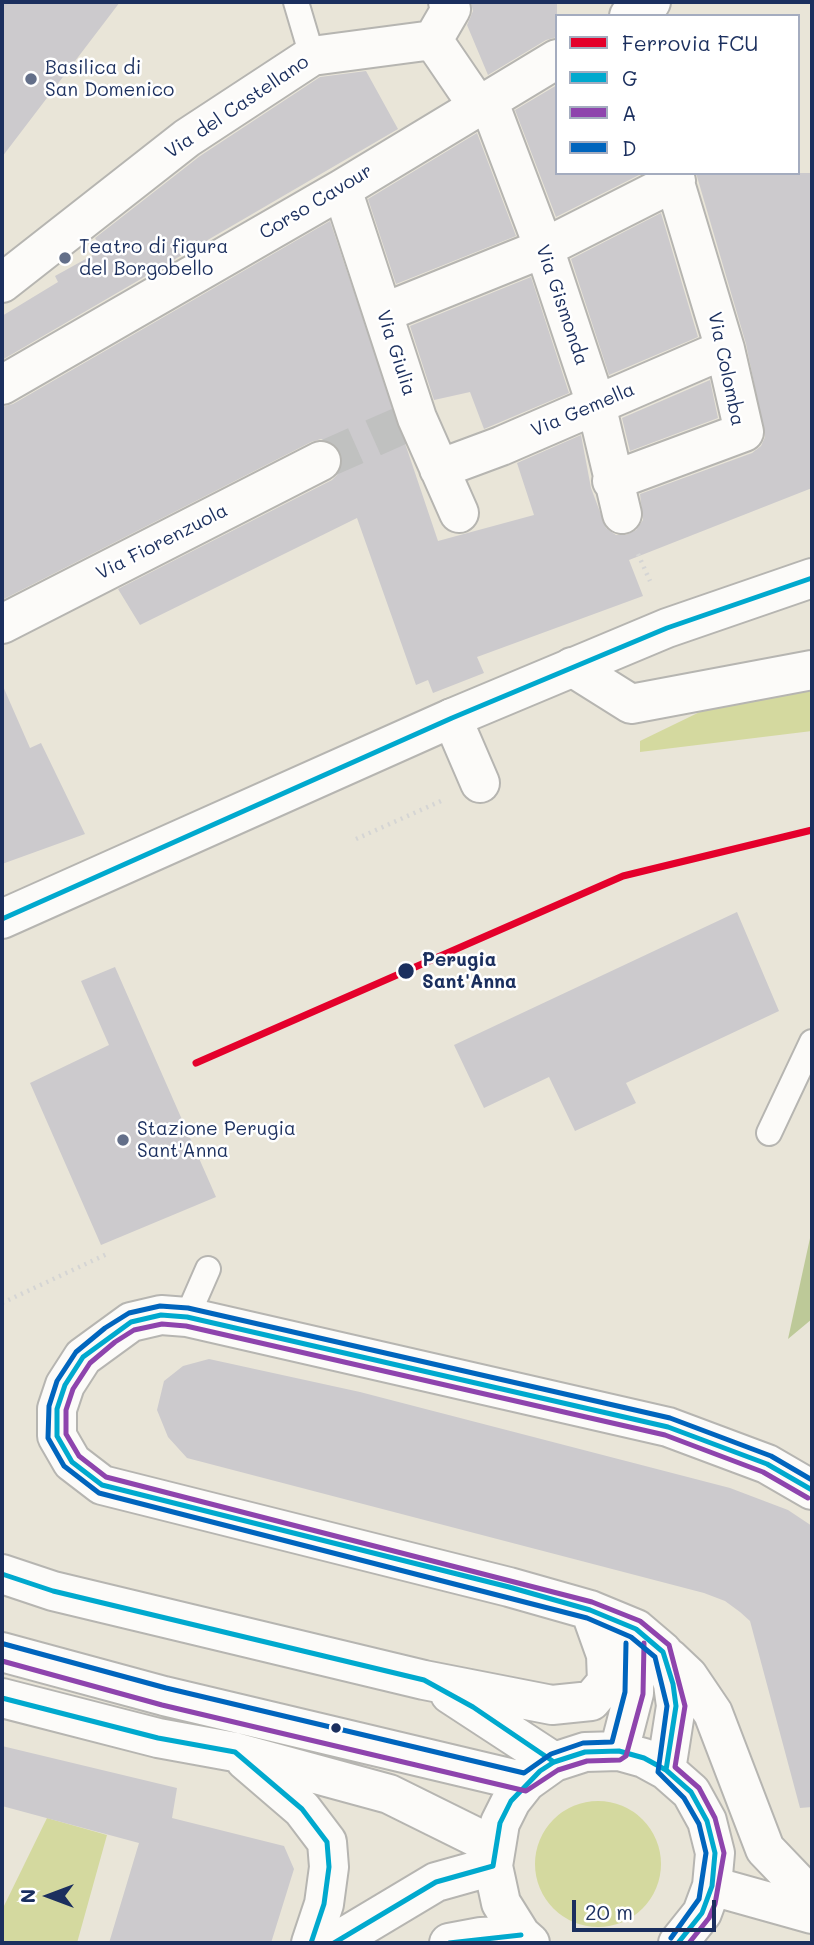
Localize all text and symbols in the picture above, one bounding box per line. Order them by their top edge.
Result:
legend [555,14,800,175]
text: Ferrovia FCU [622,29,758,56]
street label: Via del Castellano [161,50,313,164]
place label: Basilica di San Domenico [45,57,174,101]
text: G [622,64,638,91]
marker: Basilica di San Domenico [23,71,39,87]
text: A [622,99,637,126]
text: D [622,134,636,161]
street label: Corso Cavour [255,159,377,245]
place label: Teatro di figura del Borgobello [79,236,228,280]
street label: Via Gismonda [531,242,593,368]
marker: Teatro di figura del Borgobello [57,250,73,266]
street label: Via Giulia [371,307,421,399]
street label: Via Colomba [703,310,749,428]
street label: Via Gemella [528,378,638,442]
street label: Via Fiorenzuola [93,499,231,585]
place label: Perugia Sant'Anna [422,949,517,993]
marker: Perugia Sant'Anna [396,961,416,981]
place label: Stazione Perugia Sant'Anna [137,1118,296,1162]
marker: Stazione Perugia Sant'Anna [115,1132,131,1148]
unlabelled marker [329,1721,343,1735]
north arrow [14,1861,84,1931]
scale bar [576,1885,720,1929]
text: N [15,1889,40,1903]
text: 20 m [585,1898,633,1925]

